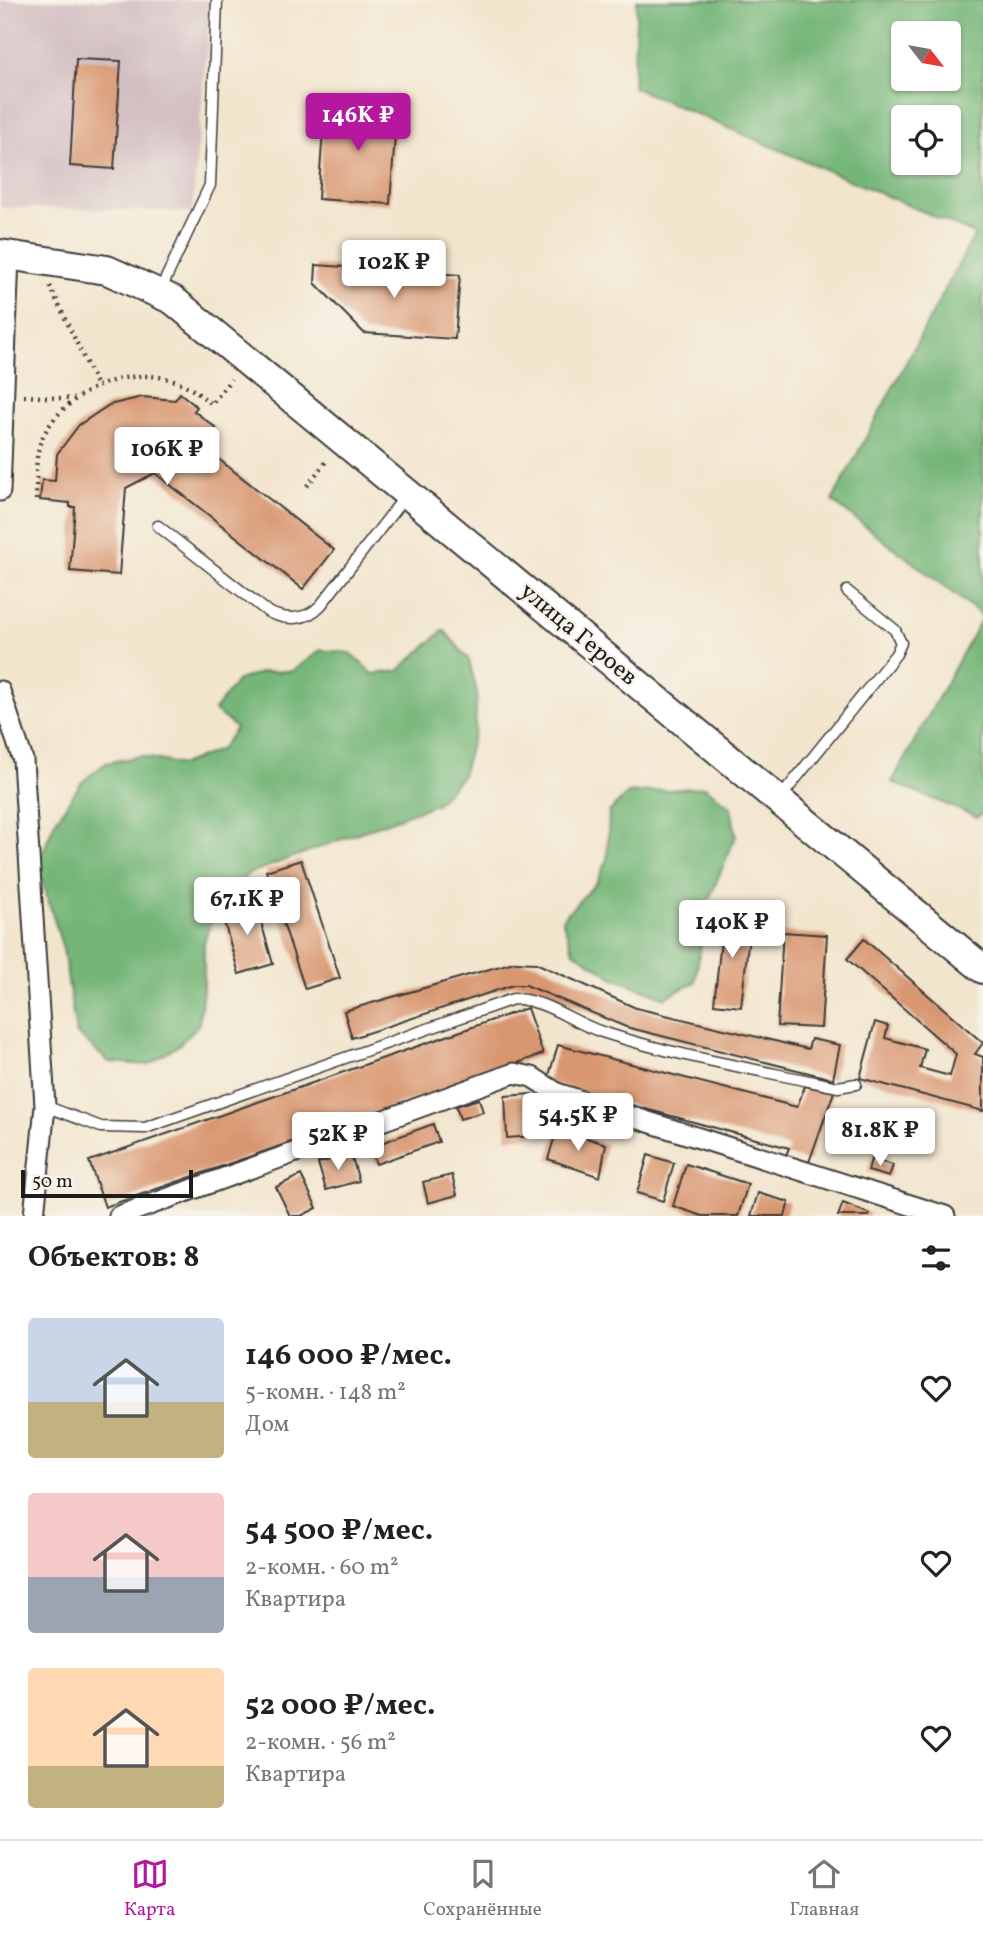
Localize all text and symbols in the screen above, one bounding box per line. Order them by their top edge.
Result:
north arrow [891,21,961,91]
map controls [891,21,961,175]
pin: 146K ₽ [301,94,415,153]
text: 146K ₽ [322,100,394,132]
button: locate [891,105,961,175]
pin: 102K ₽ [337,240,451,300]
text: 102K ₽ [358,247,430,279]
pin: 106K ₽ [110,428,224,487]
text: 106K ₽ [130,434,204,466]
street label: улица Героев [512,575,644,695]
pin: 67.1K ₽ [182,878,312,937]
text: 67.1K ₽ [210,884,284,916]
pin: 140K ₽ [675,900,789,960]
text: 140K ₽ [695,907,769,939]
pin: 54.5K ₽ [513,1094,643,1153]
text: 54.5K ₽ [538,1100,618,1132]
pin: 81.8K ₽ [815,1108,945,1168]
pin: 52K ₽ [289,1112,387,1172]
text: 81.8K ₽ [841,1115,919,1147]
text: 52K ₽ [308,1119,368,1151]
scale bar [21,1167,192,1199]
text: 50 m [32,1169,73,1195]
text: Объектов: 8 [28,1237,200,1279]
icon: filters [917,1239,955,1277]
text: 146 000 ₽/мес. [245,1335,452,1377]
icon: home [84,1346,168,1430]
icon: heart [917,1369,955,1407]
text: 5-комн. · 148 m² [245,1377,406,1409]
text: Дом [245,1409,289,1441]
text: 54 500 ₽/мес. [245,1510,433,1552]
icon: home [84,1521,168,1605]
icon: heart [917,1544,955,1582]
text: 2-комн. · 60 m² [245,1552,399,1584]
text: Квартира [245,1584,346,1616]
text: 52 000 ₽/мес. [245,1685,435,1727]
icon: home [84,1696,168,1780]
icon: heart [917,1719,955,1757]
text: 2-комн. · 56 m² [245,1727,396,1759]
text: Квартира [245,1759,346,1791]
tab: Карта [124,1855,175,1923]
tab: Сохранённые [423,1855,542,1923]
tab: Главная [790,1855,859,1923]

